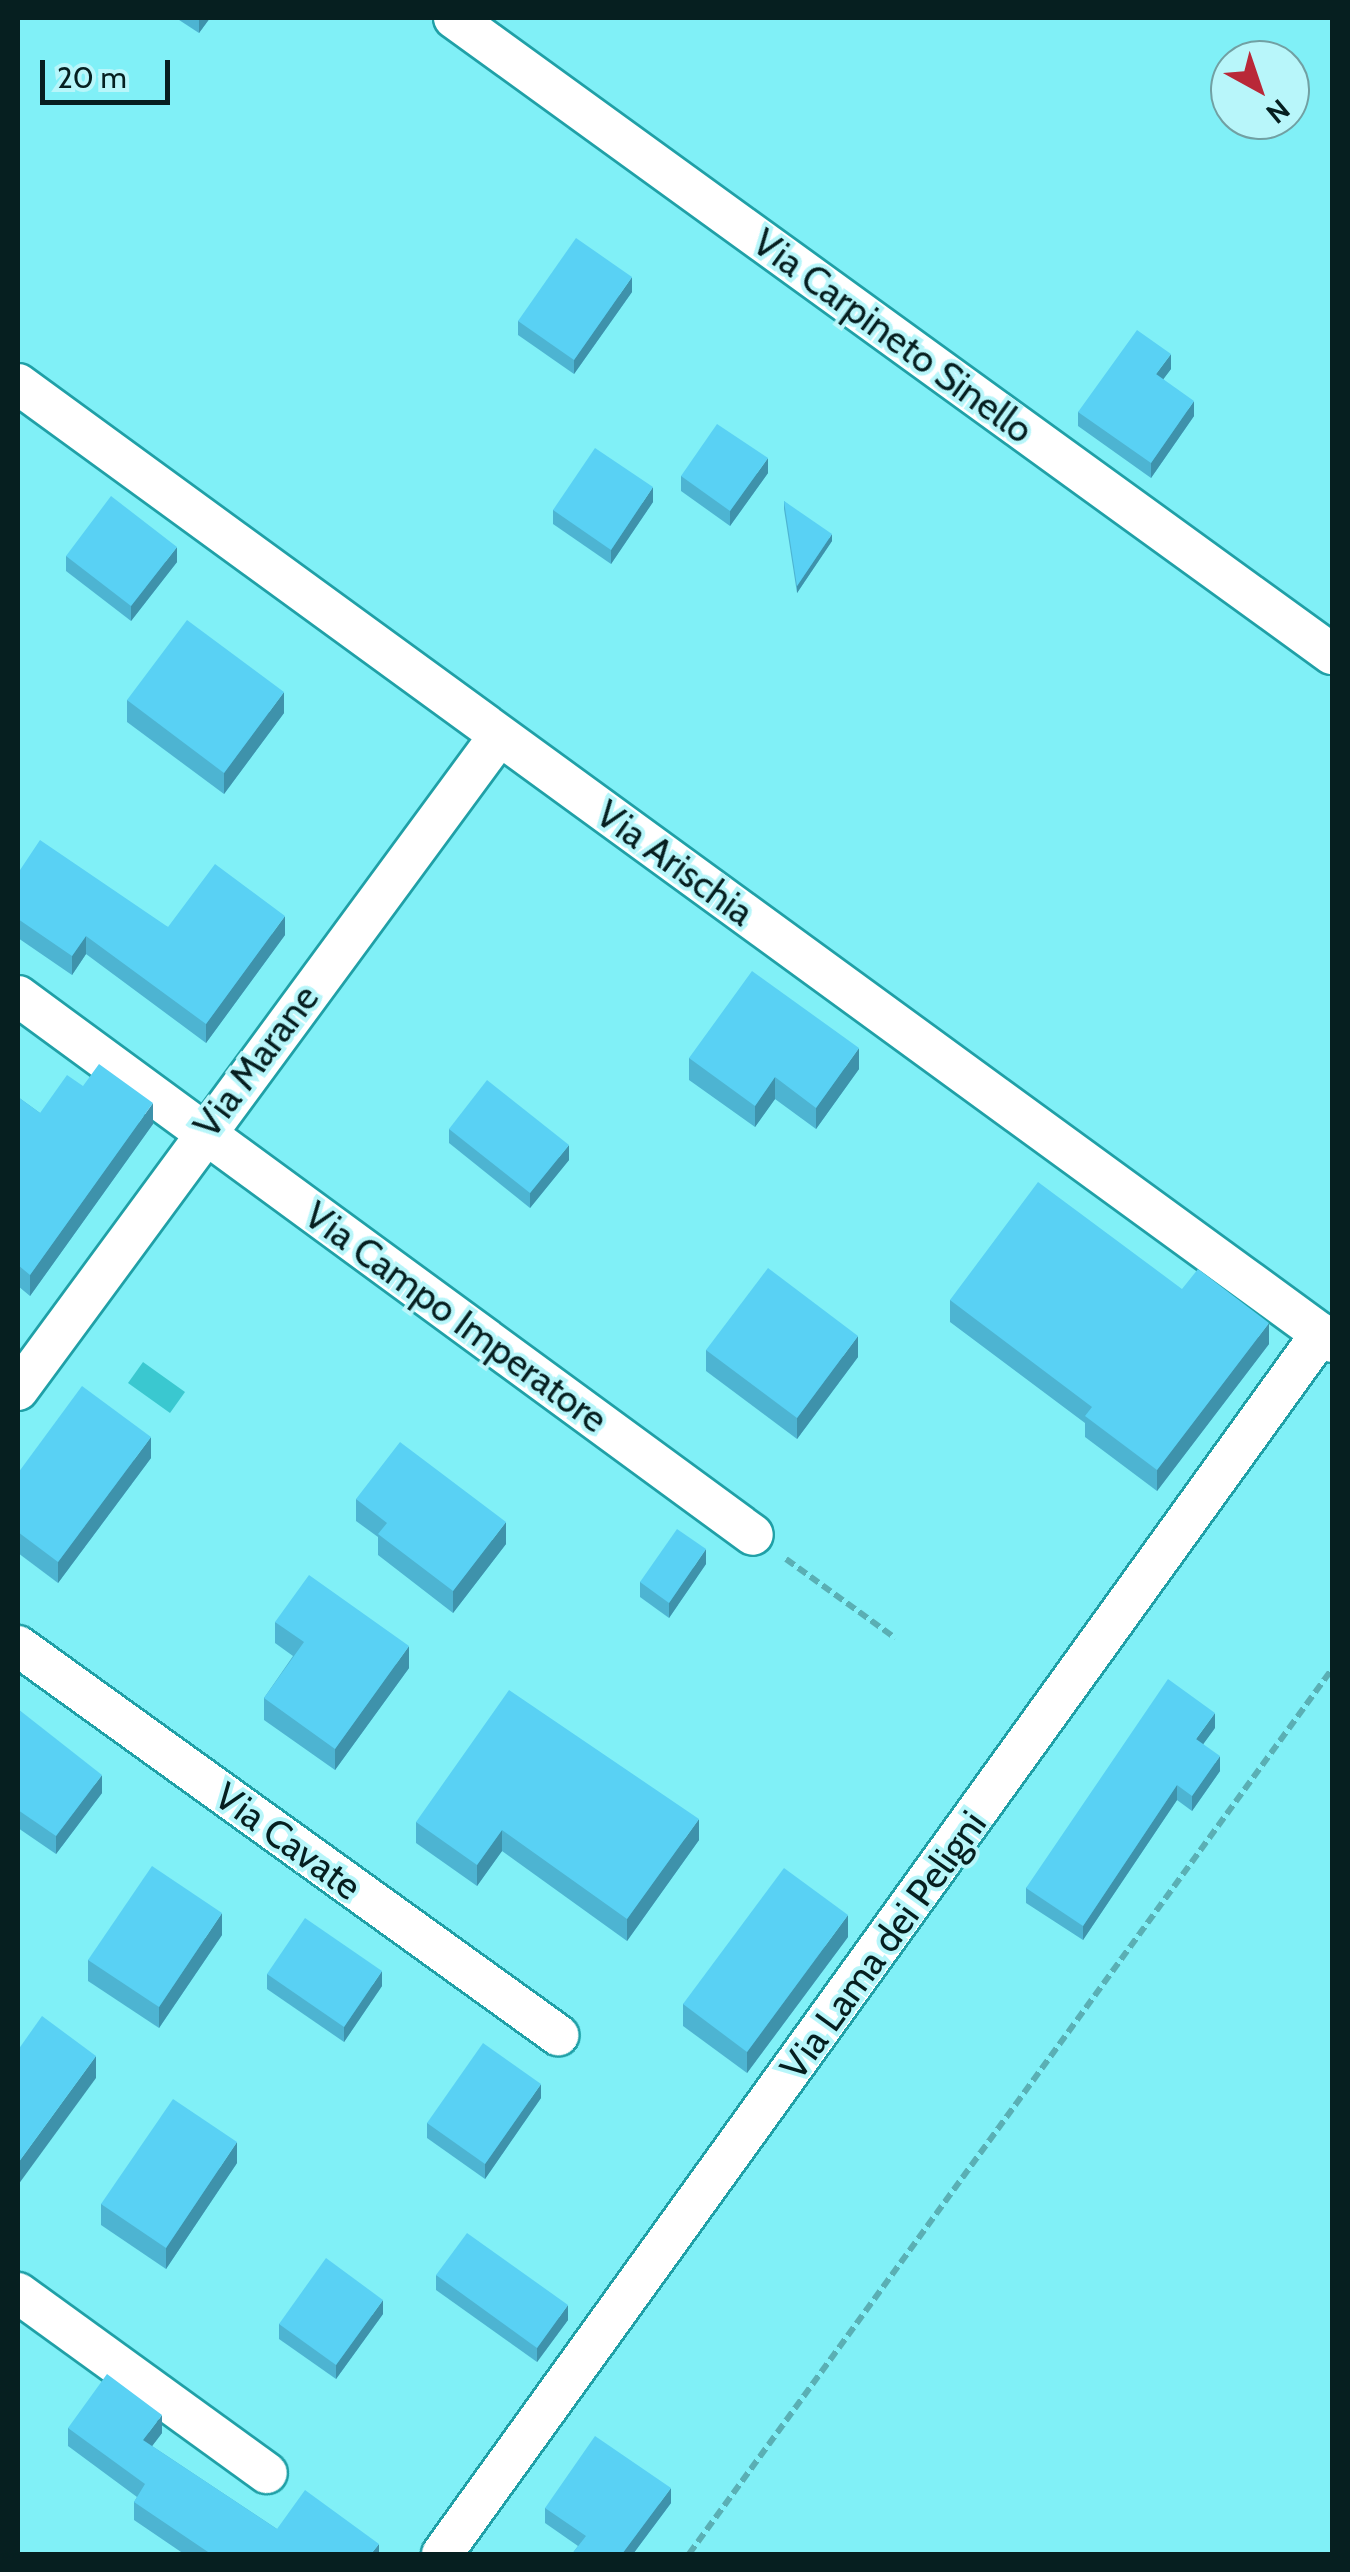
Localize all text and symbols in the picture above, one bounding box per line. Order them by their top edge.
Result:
scale bar [45,40,175,102]
north arrow [1210,40,1310,140]
text: 20 m [57,59,127,96]
text: N [1259,92,1297,131]
street label: Via Carpineto Sinello [744,219,1042,453]
street label: Via Arischia [588,791,762,935]
street label: Via Marane [184,976,328,1146]
street label: Via Campo Imperatore [296,1192,616,1442]
street label: Via Cavate [206,1773,370,1909]
street label: Via Lama dei Peligni [770,1802,996,2088]

